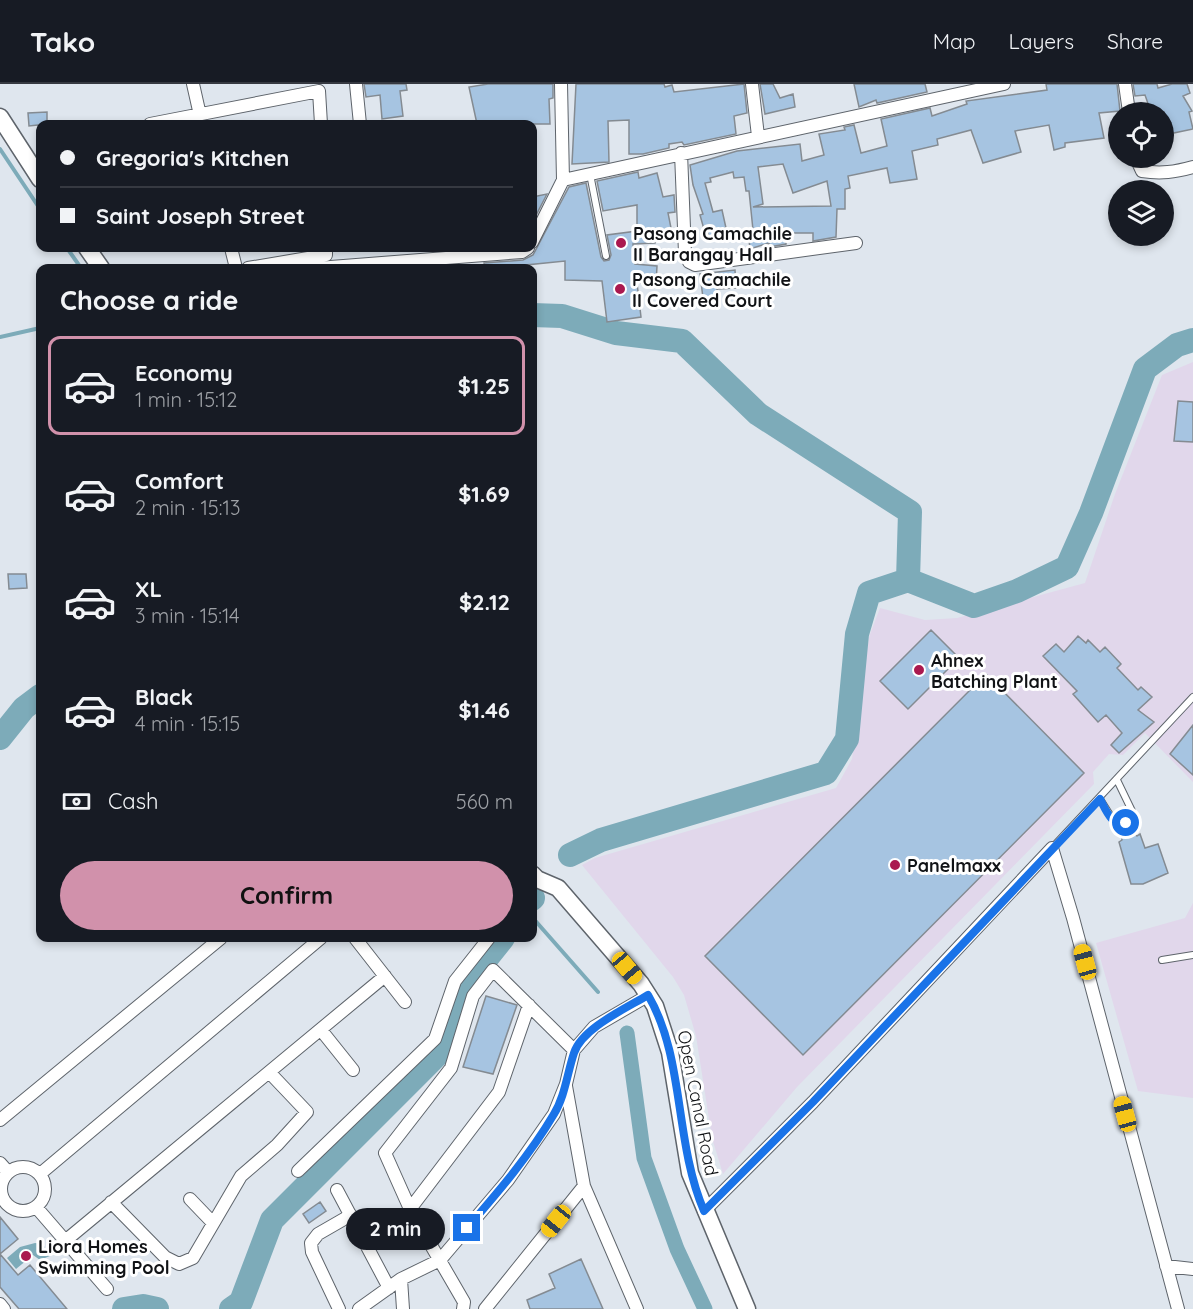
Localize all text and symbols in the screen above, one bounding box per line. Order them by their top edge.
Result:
text: Tako [30,24,95,59]
text: Map [933,28,976,54]
text: Layers [1009,28,1074,54]
text: Share [1107,28,1163,54]
map controls [1108,102,1174,246]
button: locate [1108,102,1174,168]
text: Gregoria's Kitchen [96,144,289,172]
button: layers [1108,180,1174,246]
text: Saint Joseph Street [96,202,305,230]
place label: Pasong Camachile II Barangay Hall [633,222,792,266]
marker: Pasong Camachile II Barangay Hall [614,236,628,250]
place label: Pasong Camachile II Covered Court [632,268,791,312]
marker: Pasong Camachile II Covered Court [613,282,627,296]
text: Choose a ride [60,283,238,317]
icon: car [63,359,117,413]
text: Economy [135,359,233,387]
text: $1.25 [458,372,510,400]
text: 1 min · 15:12 [135,387,237,412]
icon: car [63,467,117,521]
text: Comfort [135,467,224,495]
text: $1.69 [458,480,510,508]
text: 2 min · 15:13 [135,495,240,520]
icon: car [63,575,117,629]
text: XL [135,575,162,603]
text: $2.12 [459,588,510,616]
text: 3 min · 15:14 [135,603,240,628]
place label: Ahnex Batching Plant [931,649,1058,693]
marker: Ahnex Batching Plant [912,663,926,677]
icon: car [63,683,117,737]
text: Black [135,683,193,711]
text: $1.46 [458,696,510,724]
text: 4 min · 15:15 [135,711,240,736]
icon: cash [60,785,93,818]
text: Cash [108,787,159,815]
text: 560 m [456,789,513,814]
route start [1112,809,1139,836]
place label: Panelmaxx [907,854,1001,877]
marker: Panelmaxx [888,858,902,872]
button: Confirm [60,861,513,930]
car [1072,942,1098,982]
car [609,948,645,988]
street label: Open Canal Road [673,1028,723,1178]
car [1112,1094,1138,1134]
car [538,1201,574,1241]
callout: 2 min [347,1207,446,1249]
route end [453,1214,480,1241]
text: 2 min [369,1216,422,1241]
place label: Liora Homes Swimming Pool [38,1235,170,1279]
marker: Liora Homes Swimming Pool [19,1249,33,1263]

